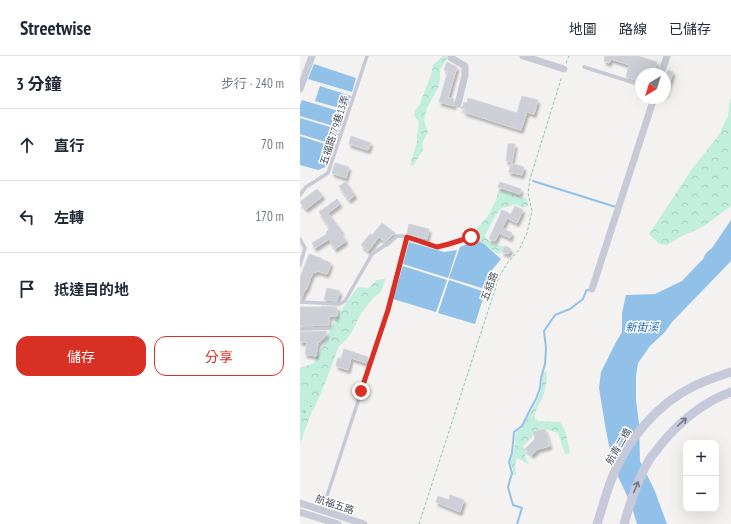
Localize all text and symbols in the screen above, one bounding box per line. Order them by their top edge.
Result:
text: Streetwise [20,16,91,40]
text: 地圖 [569,20,597,38]
text: 路線 [619,20,647,38]
text: 已儲存 [669,20,711,38]
north arrow [635,68,671,104]
text: 3 分鐘 [16,73,62,95]
text: 步行 · 240 m [221,75,284,92]
street label: 五福路779巷13弄 [317,94,352,167]
icon: ahead [16,134,38,156]
text: 直行 [54,136,84,155]
text: 70 m [261,136,284,153]
icon: left [16,206,38,228]
text: 左轉 [54,208,84,227]
text: 170 m [255,208,284,225]
route start [462,228,480,246]
street label: 五結路 [478,270,501,303]
icon: arrive [16,278,38,300]
text: 抵達目的地 [54,280,129,299]
water label: 新街溪 [626,320,660,334]
button: 儲存 [16,336,146,376]
button: 分享 [154,336,284,376]
route end [352,382,370,400]
one-way arrow [676,418,687,427]
street label: 航青二橋 [603,426,634,467]
map controls [683,440,719,512]
button: + [683,440,719,476]
button: − [683,476,719,512]
one-way arrow [633,482,641,494]
street label: 航福五路 [314,492,356,517]

